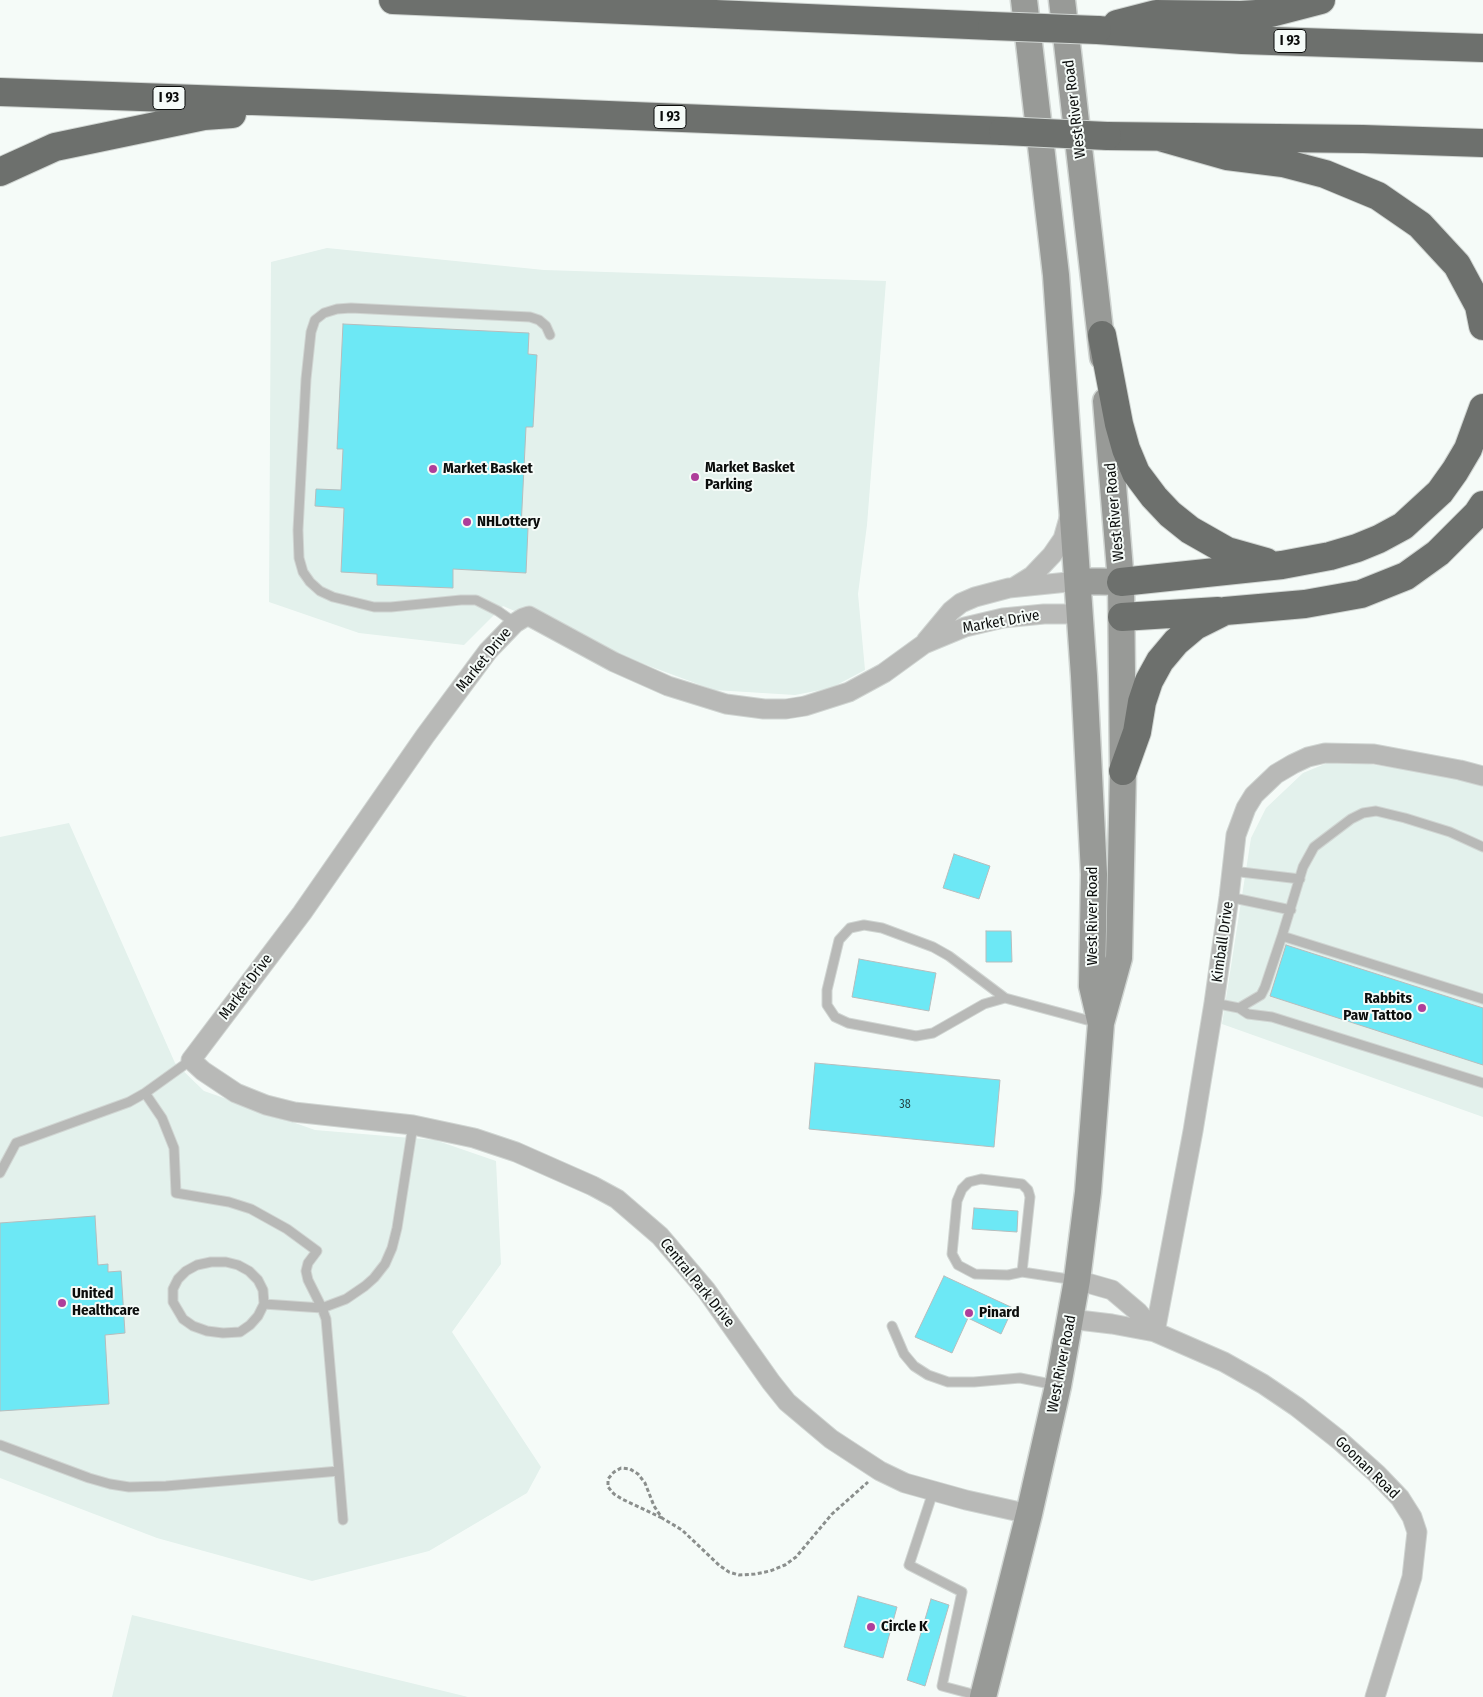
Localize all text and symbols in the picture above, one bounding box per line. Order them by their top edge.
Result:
road number: I 93 [1274,29,1306,52]
street label: West River Road [1060,59,1090,159]
road number: I 93 [153,86,185,110]
road number: I 93 [654,105,686,128]
place label: Market Basket Parking [705,459,795,494]
place label: Market Basket [443,460,533,478]
street label: West River Road [1102,462,1128,562]
marker: Market Basket [427,463,439,475]
marker: Market Basket Parking [689,471,701,483]
place label: NHLottery [477,513,540,531]
marker: NHLottery [461,516,473,528]
street label: Market Drive [961,606,1041,638]
street label: Market Drive [453,624,515,696]
street label: West River Road [1084,866,1102,966]
street label: Kimball Drive [1208,900,1238,984]
street label: Market Drive [215,951,277,1023]
place label: Rabbits Paw Tattoo [1343,990,1412,1025]
marker: Rabbits Paw Tattoo [1416,1002,1428,1014]
house number: 38 [899,1098,911,1112]
street label: Central Park Drive [656,1235,738,1331]
place label: United Healthcare [72,1285,140,1320]
marker: United Healthcare [56,1297,68,1309]
place label: Pinard [979,1304,1020,1322]
marker: Pinard [963,1307,975,1319]
street label: West River Road [1044,1314,1080,1414]
street label: Goonan Road [1331,1433,1403,1503]
place label: Circle K [881,1618,928,1636]
marker: Circle K [865,1621,877,1633]

